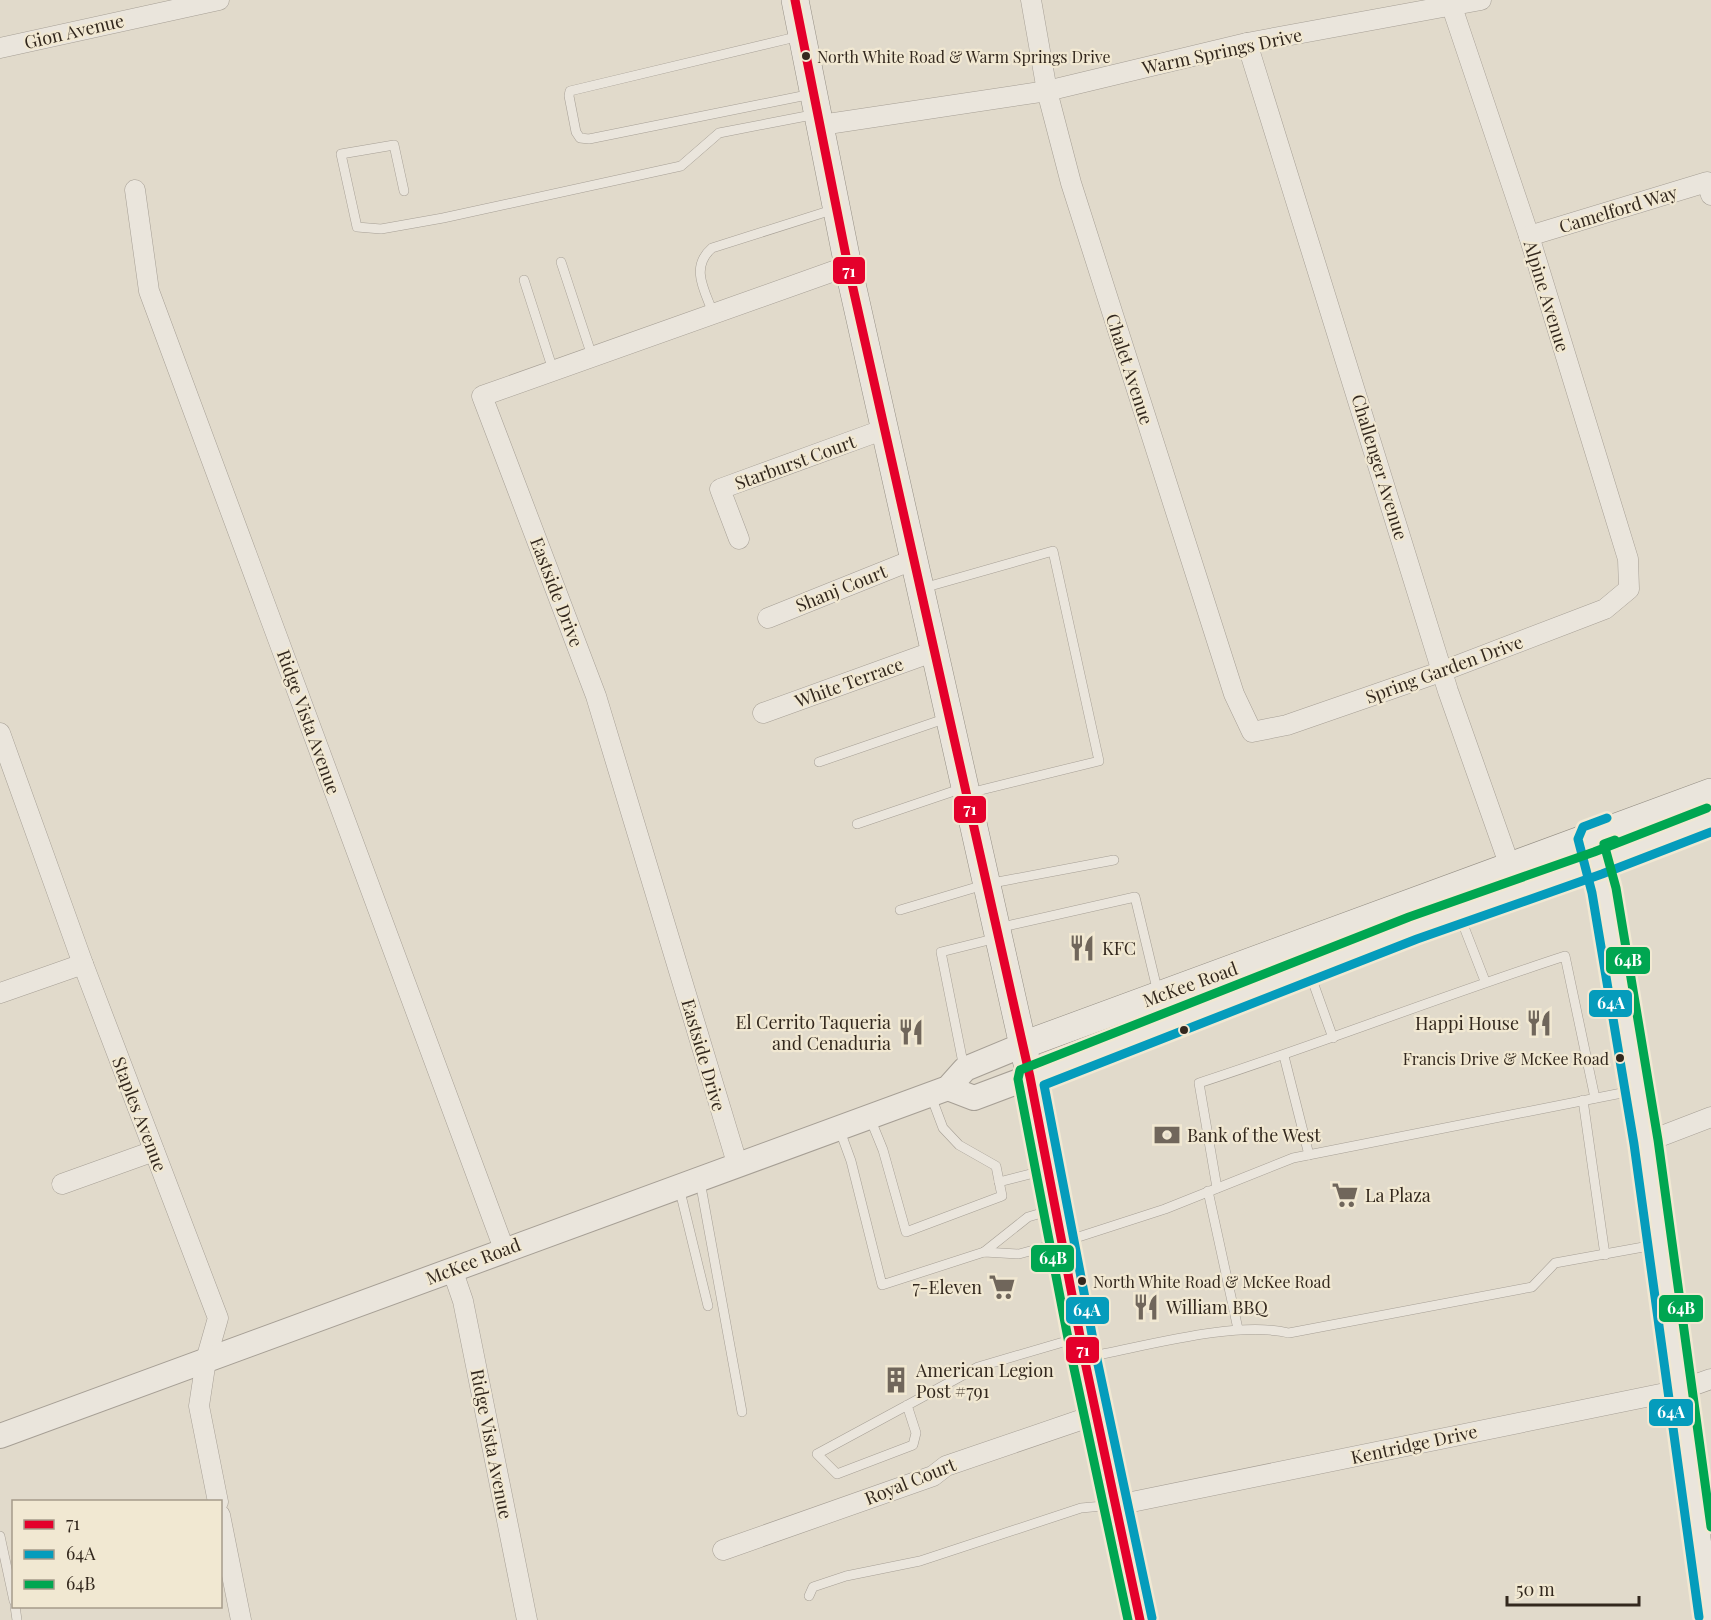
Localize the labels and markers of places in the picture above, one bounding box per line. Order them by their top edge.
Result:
place label: North White Road & Warm Springs Drive [817,46,1111,67]
marker: North White Road & Warm Springs Drive [800,50,812,62]
restaurant icon: KFC [1067,933,1097,963]
place label: KFC [1102,936,1136,960]
restaurant icon: Happi House [1524,1008,1554,1038]
place label: El Cerrito Taqueria and Cenaduria [735,1010,891,1055]
place label: Happi House [1415,1011,1519,1035]
restaurant icon: El Cerrito Taqueria and Cenaduria [896,1017,926,1047]
unlabelled marker [1178,1024,1190,1036]
place label: Francis Drive & McKee Road [1403,1048,1609,1069]
marker: Francis Drive & McKee Road [1614,1052,1626,1064]
bank icon: Bank of the West [1152,1120,1182,1150]
place label: Bank of the West [1187,1123,1321,1147]
supermarket icon: La Plaza [1330,1180,1360,1210]
place label: La Plaza [1365,1183,1431,1207]
place label: North White Road & McKee Road [1093,1271,1331,1292]
supermarket icon: 7-Eleven [987,1272,1017,1302]
place label: 7-Eleven [912,1275,982,1299]
marker: North White Road & McKee Road [1076,1275,1088,1287]
restaurant icon: William BBQ [1131,1292,1161,1322]
place label: William BBQ [1165,1295,1268,1319]
place label: American Legion Post #791 [915,1358,1054,1403]
building icon: American Legion Post #791 [881,1365,911,1395]

